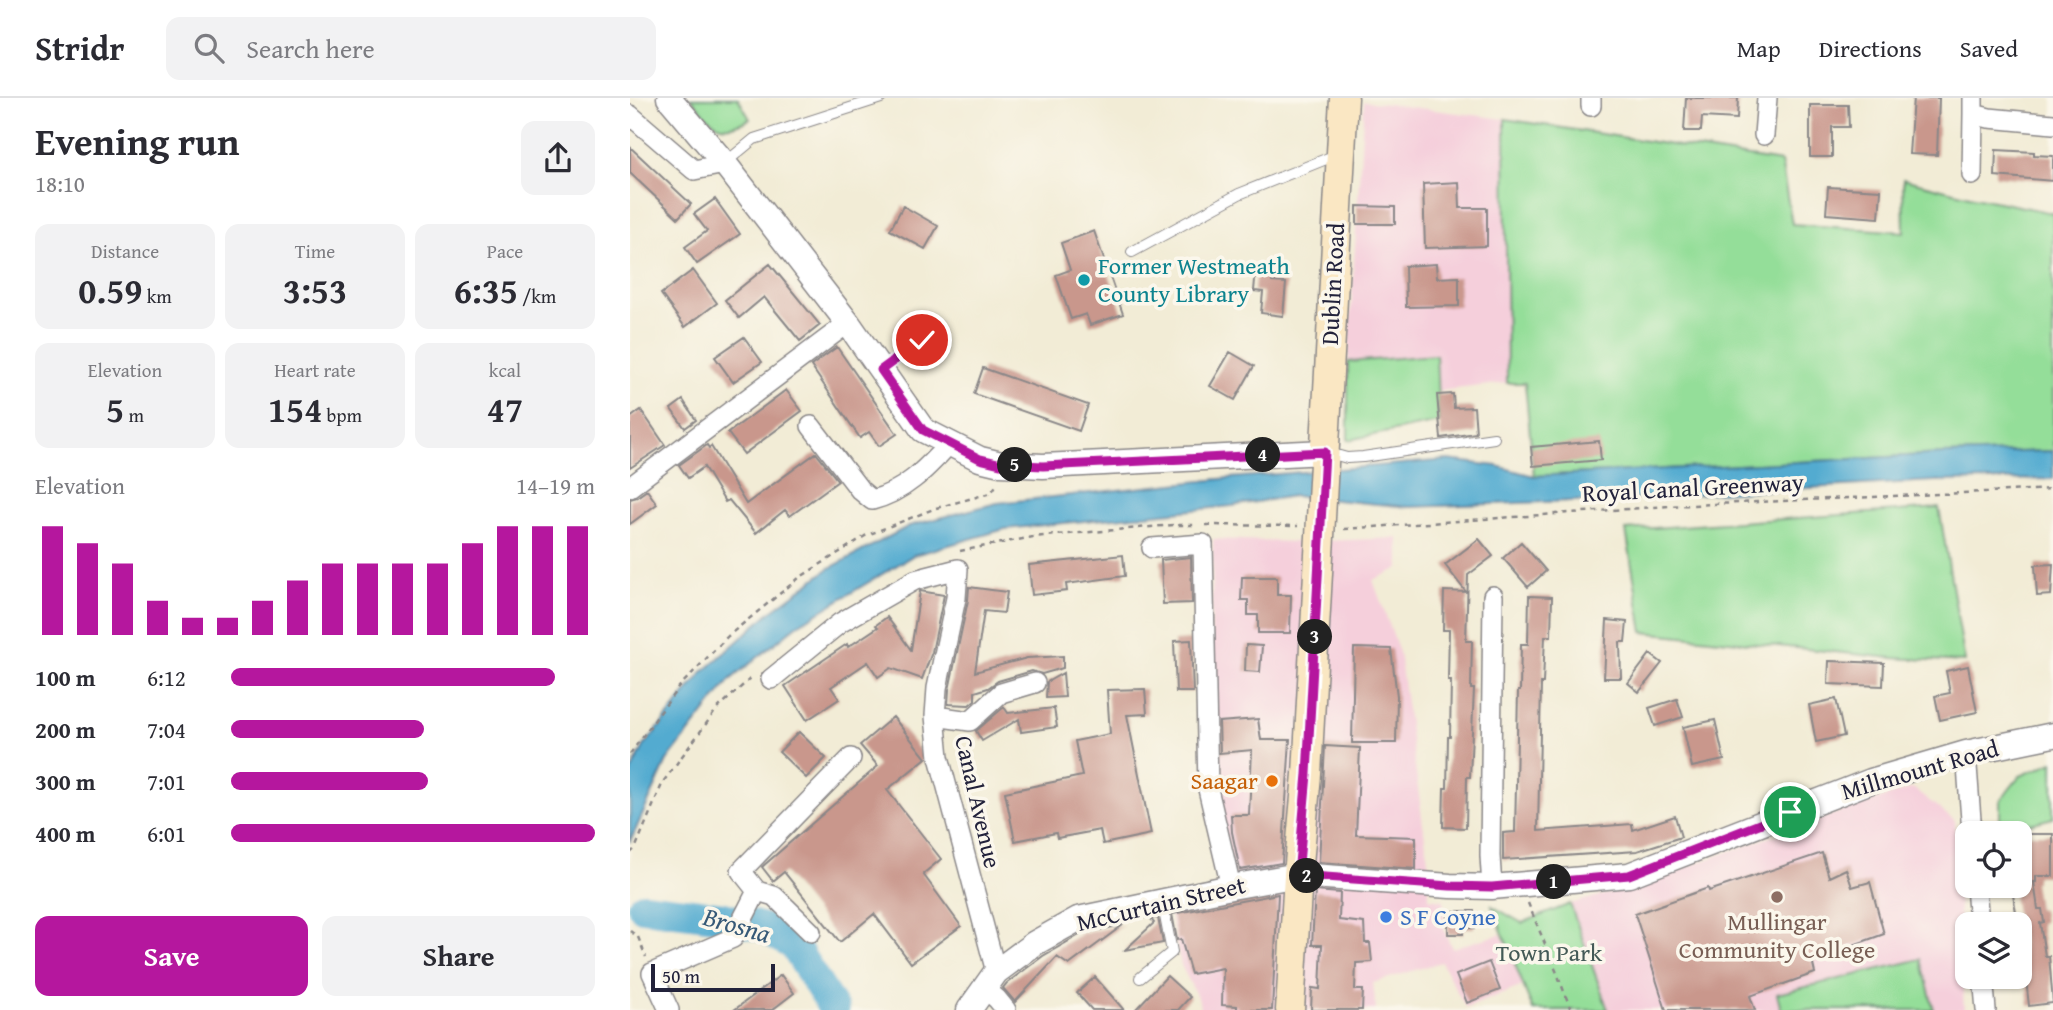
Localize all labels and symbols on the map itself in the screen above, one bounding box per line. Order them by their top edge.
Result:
street label: Dublin Road [1312,222,1353,346]
place label: Former Westmeath County Library [1098,248,1290,311]
marker: Former Westmeath County Library [1076,272,1092,288]
pin [892,310,952,370]
pin: 4 [1246,438,1280,472]
pin: 5 [998,448,1032,482]
street label: Royal Canal Greenway [1581,464,1805,511]
pin: 3 [1298,620,1332,654]
street label: Millmount Road [1837,730,2003,809]
street label: Canal Avenue [946,732,1011,872]
place label: Saagar [1190,763,1258,798]
marker: Saagar [1264,773,1280,789]
pin [1760,782,1820,842]
pin: 2 [1290,858,1324,894]
pin: 1 [1536,864,1572,900]
street label: McCurtain Street [1073,867,1249,940]
marker: Mullingar Community College [1769,889,1785,905]
water label: Brosna [698,896,775,953]
place label: S F Coyne [1400,899,1496,934]
place label: Mullingar Community College [1679,904,1875,967]
marker: S F Coyne [1378,909,1394,925]
park label: Town Park [1496,935,1603,970]
scale bar [651,961,775,993]

